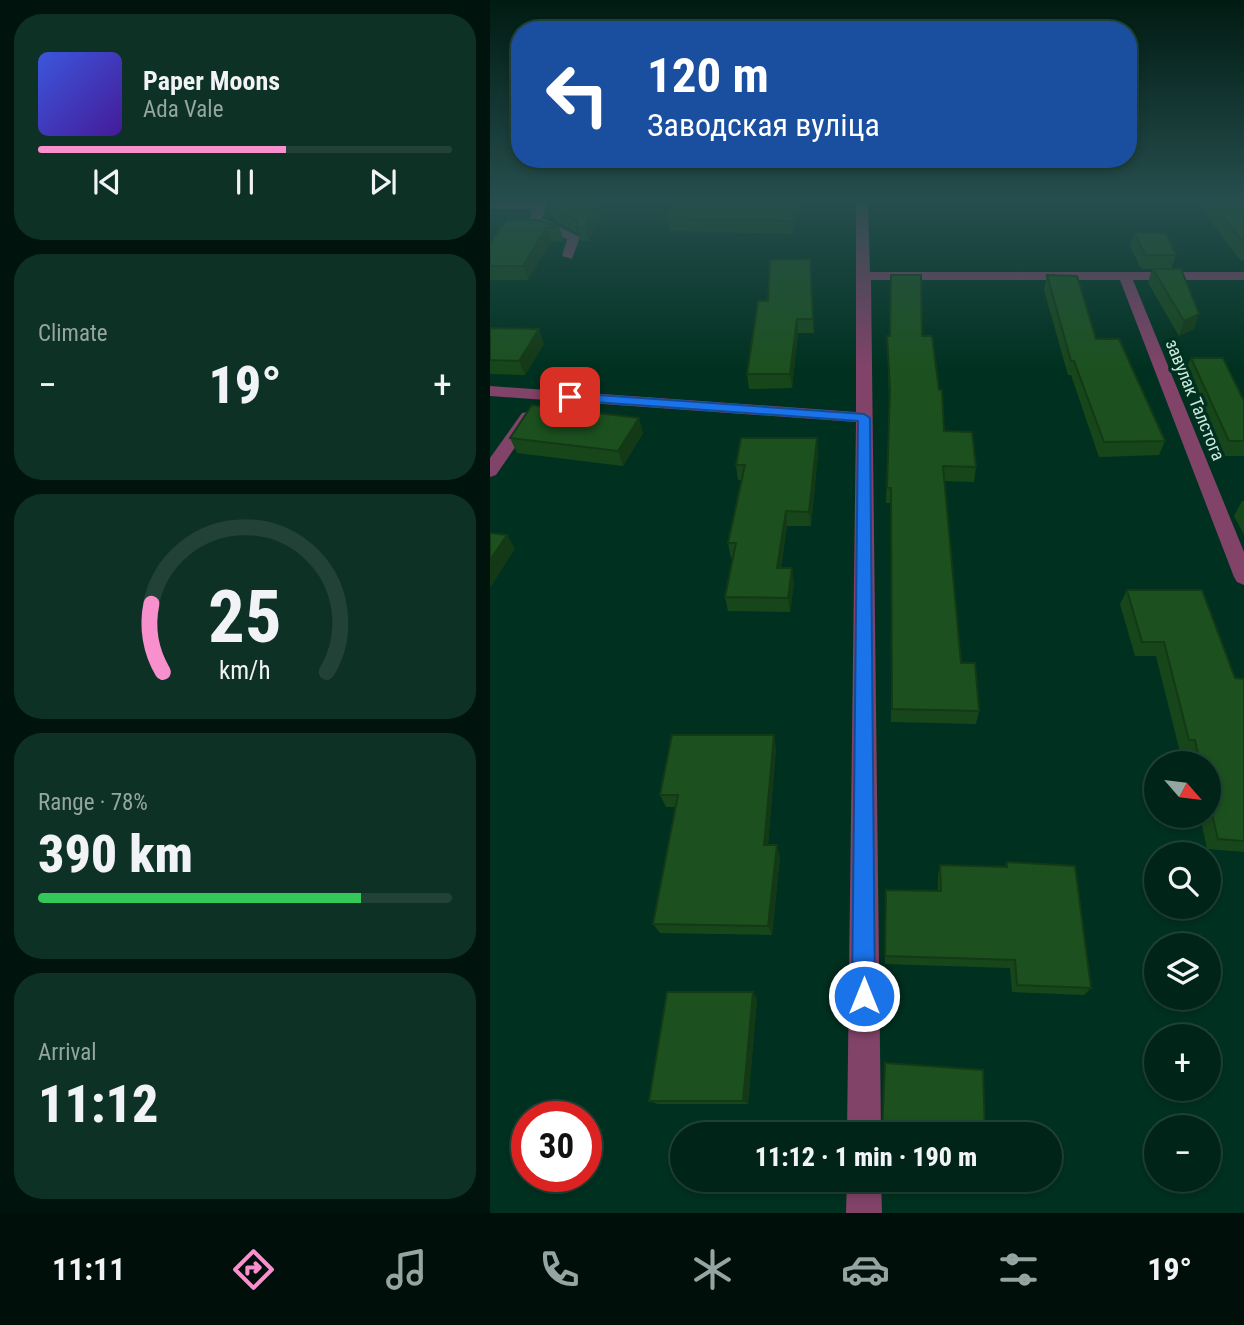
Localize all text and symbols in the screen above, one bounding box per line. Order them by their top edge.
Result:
text: 120 m [647,47,769,104]
icon: left [532,49,623,140]
text: Paper Moons [143,66,280,96]
text: Ada Vale [143,96,223,123]
text: Заводская вуліца [647,106,880,144]
icon: previous [88,163,126,201]
icon: pause [226,163,264,201]
icon: next [364,163,402,201]
text: Climate [38,320,108,347]
street label: завулак Талстога [1162,336,1229,464]
text: 19° [208,355,282,416]
text: − [38,363,57,407]
text: + [433,363,452,407]
pin [540,367,600,427]
icon: arrive [551,378,589,416]
text: 25 [208,575,282,661]
text: km/h [219,656,271,685]
north arrow [1144,751,1222,828]
map controls [1144,751,1221,1192]
text: Range · 78% [38,789,148,816]
text: 390 km [38,824,193,885]
button: search [1144,842,1221,919]
button: layers [1144,933,1221,1010]
position arrow [827,959,901,1033]
button: + [1144,1024,1221,1101]
text: Arrival [38,1039,97,1066]
text: 11:12 [38,1074,158,1135]
speed limit sign: 30 [511,1101,602,1192]
button: − [1144,1115,1221,1192]
text: 11:12 · 1 min · 190 m [755,1142,977,1172]
icon: directions [229,1245,278,1294]
icon: music [382,1245,431,1294]
icon: phone [535,1245,584,1294]
icon: climate [688,1245,737,1294]
icon: car [841,1245,890,1294]
icon: filters [994,1245,1043,1294]
text: 11:11 [52,1250,125,1288]
text: 19° [1147,1250,1192,1288]

